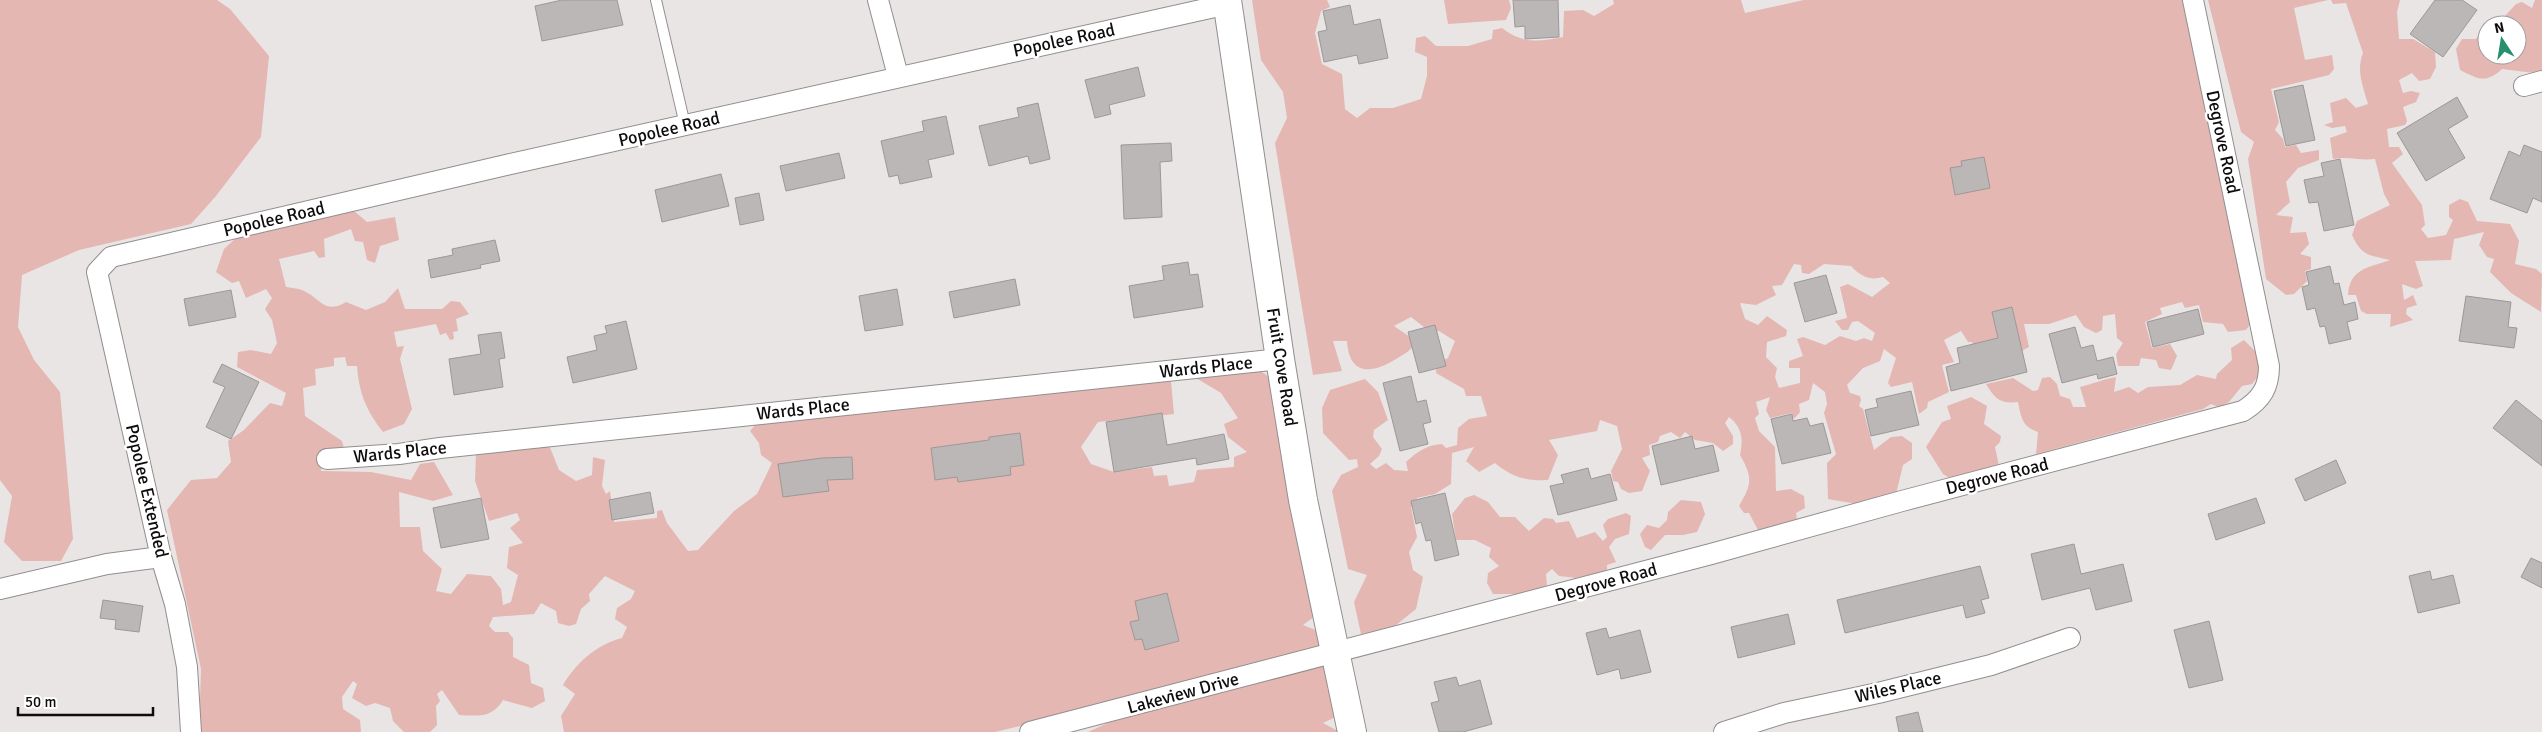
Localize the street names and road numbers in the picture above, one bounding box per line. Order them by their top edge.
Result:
street label: Popolee Road [1011,18,1117,62]
street label: Degrove Road [2201,88,2245,196]
street label: Popolee Road [616,107,722,151]
street label: Popolee Road [221,197,327,241]
street label: Fruit Cove Road [1262,306,1302,428]
street label: Wards Place [1158,351,1254,383]
street label: Wards Place [755,393,851,425]
street label: Popolee Extended [121,422,173,560]
street label: Wards Place [352,436,448,468]
street label: Degrove Road [1943,453,2051,499]
street label: Degrove Road [1552,558,1660,606]
street label: Wiles Place [1853,666,1943,708]
street label: Lakeview Drive [1125,668,1241,718]

